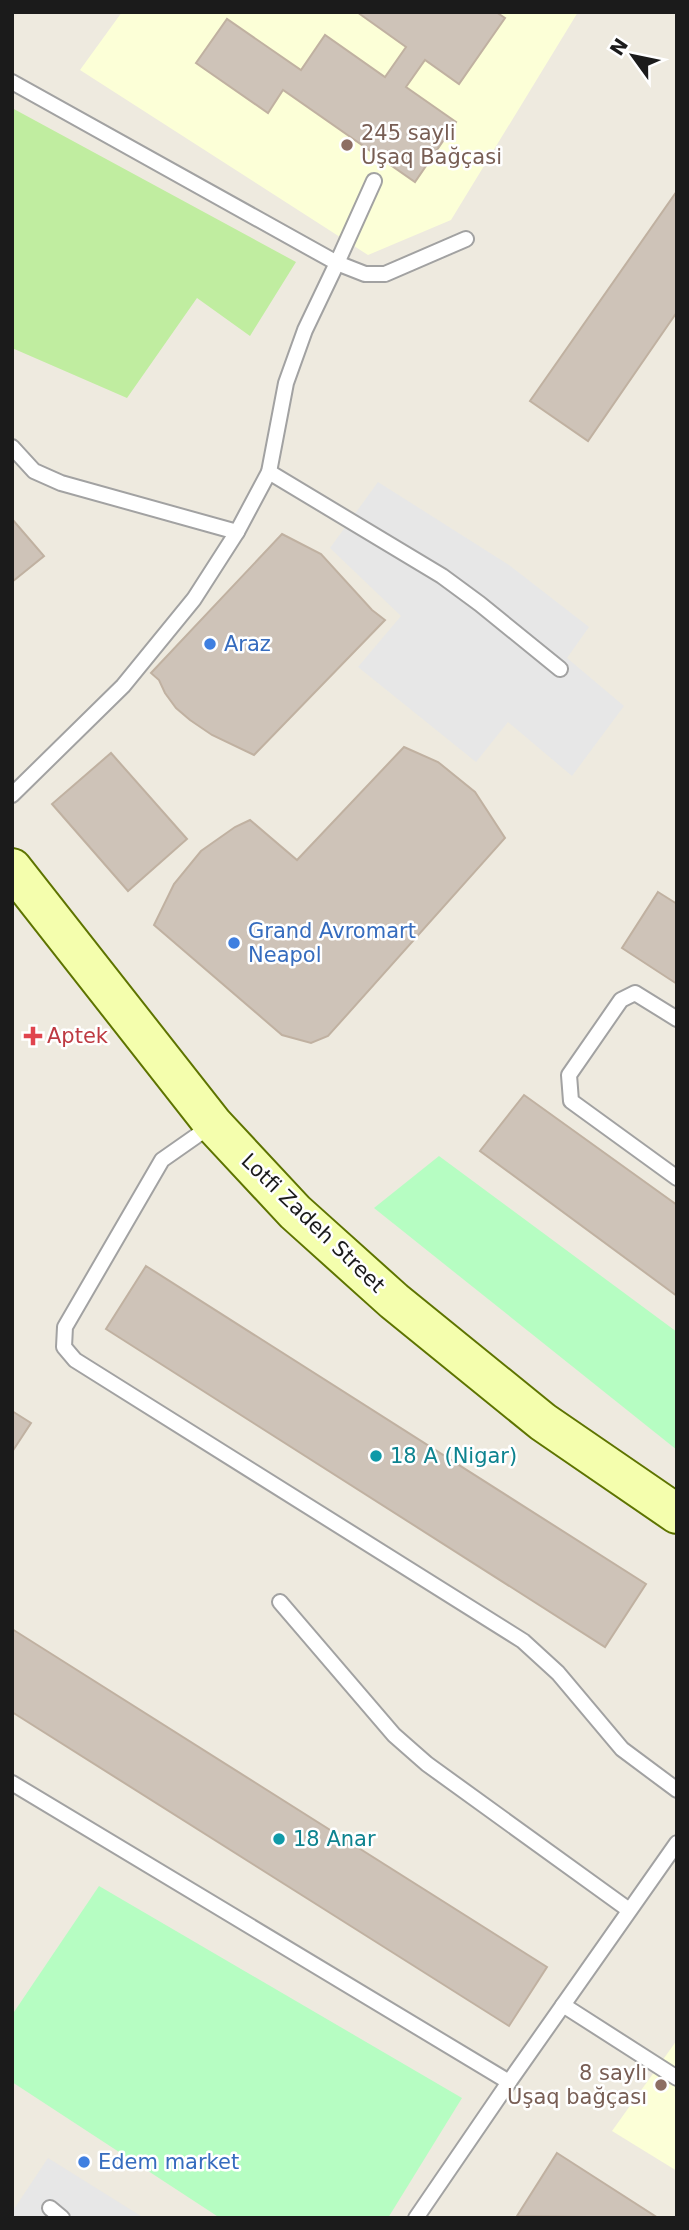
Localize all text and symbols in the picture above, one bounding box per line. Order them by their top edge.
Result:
north arrow [598,21,668,91]
text: N [605,34,632,59]
place label: 245 sayli Uşaq Bağçasi [361,121,502,169]
marker: 245 sayli Uşaq Bağçasi [339,137,355,153]
place label: Araz [224,632,271,656]
marker: Araz [202,636,218,652]
place label: Grand Avromart Neapol [248,919,416,967]
marker: Grand Avromart Neapol [226,935,242,951]
place label: Aptek [47,1024,109,1048]
marker: Aptek [25,1028,41,1044]
street label: Lotfi Zadeh Street [236,1149,390,1297]
place label: 18 A (Nigar) [390,1444,517,1468]
marker: 18 A (Nigar) [368,1448,384,1464]
place label: 18 Anar [293,1827,376,1851]
marker: 18 Anar [271,1831,287,1847]
place label: 8 saylı Uşaq bağçası [507,2061,647,2109]
marker: 8 saylı Uşaq bağçası [653,2077,669,2093]
place label: Edem market [98,2150,239,2174]
marker: Edem market [76,2154,92,2170]

